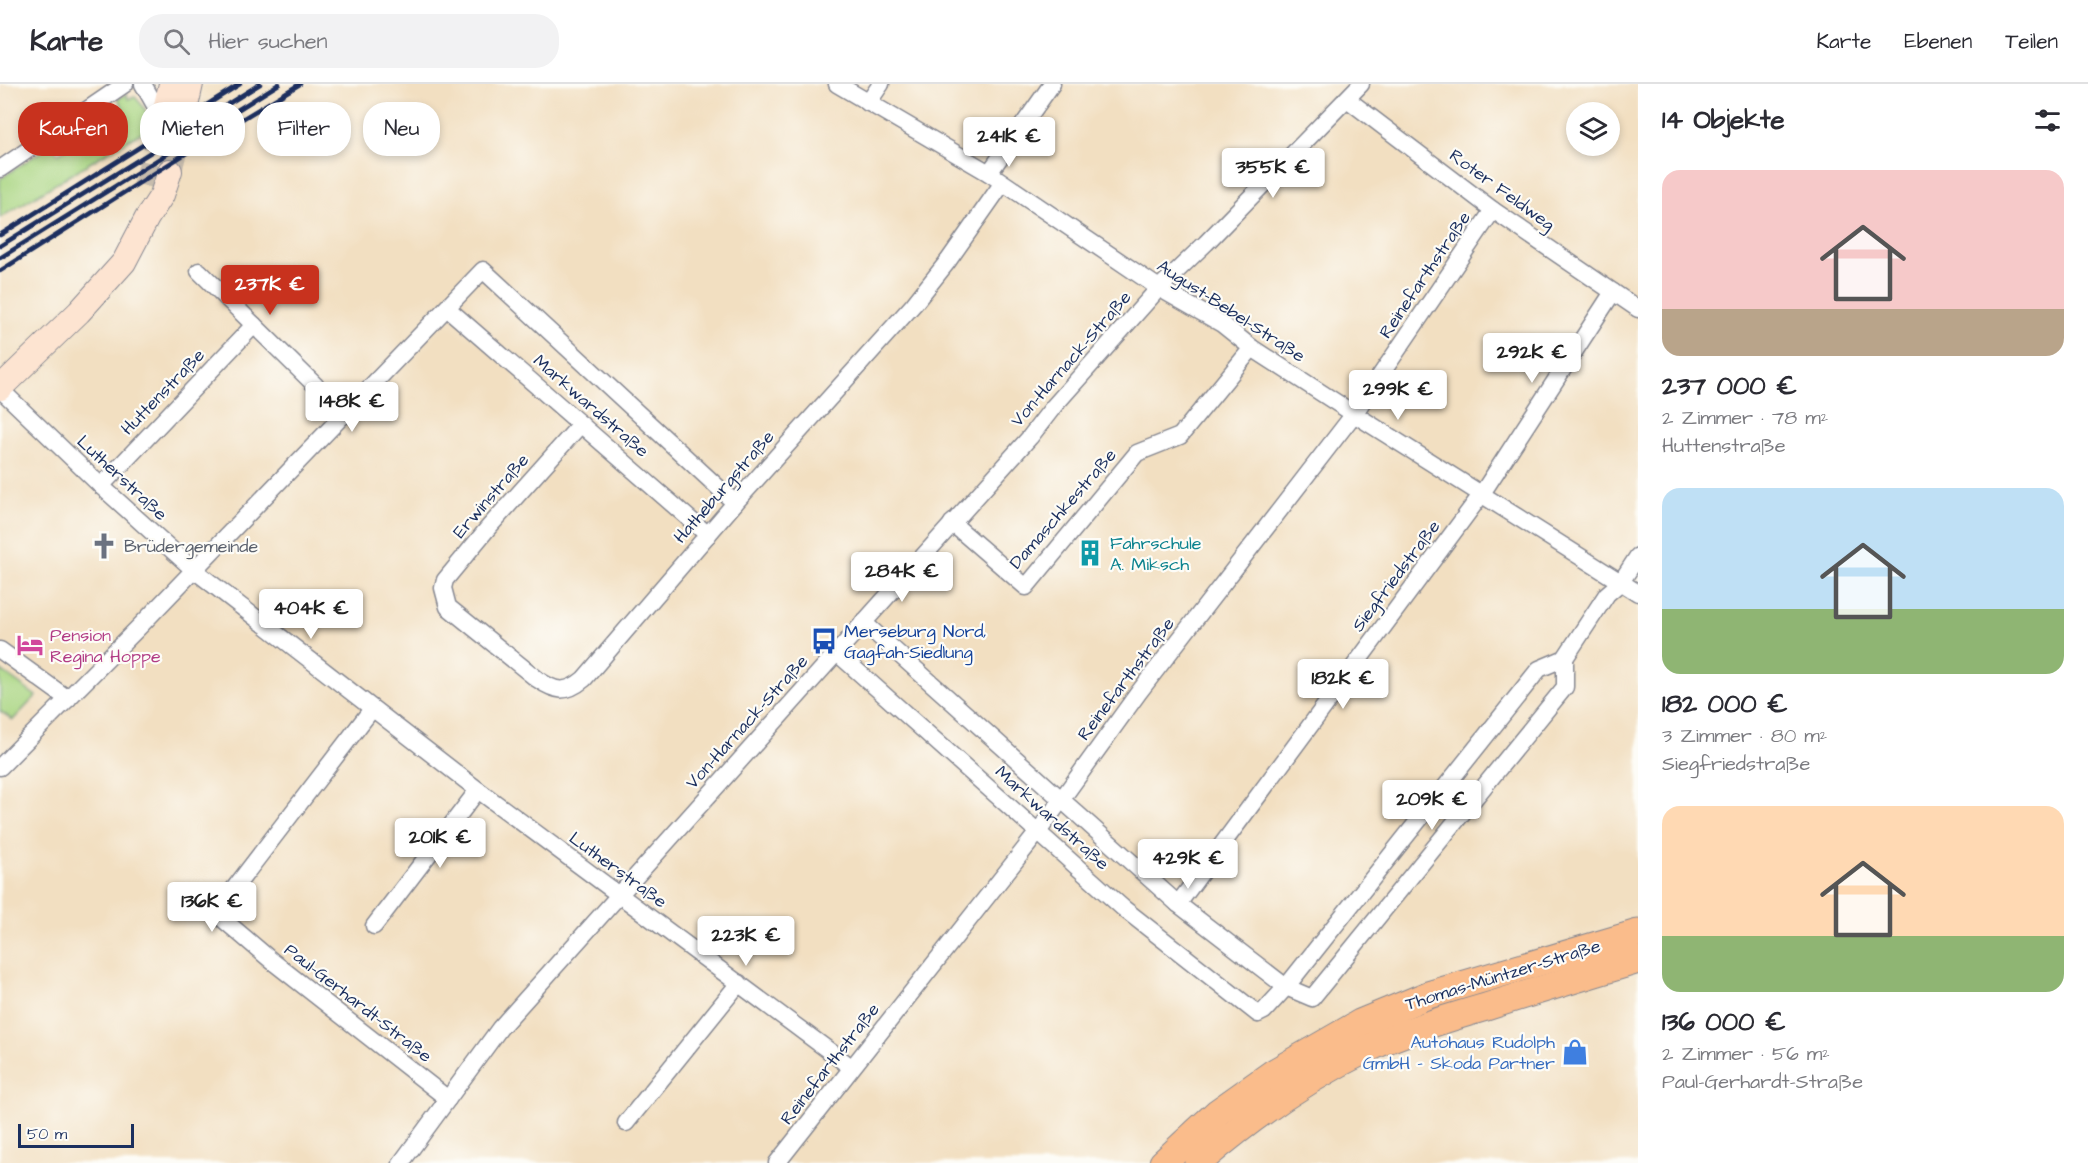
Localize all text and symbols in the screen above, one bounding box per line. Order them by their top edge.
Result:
search box [139,14,559,68]
text: Karte [30,22,103,61]
icon: search [160,25,193,58]
text: Hier suchen [208,26,328,57]
text: Karte [1816,27,1871,56]
text: Ebenen [1904,27,1972,56]
text: Teilen [2005,27,2058,56]
chip: Kaufen [18,102,128,156]
chip: Mieten [140,102,245,156]
chip: Filter [257,102,351,156]
chip: Neu [363,102,440,156]
map controls [1566,102,1620,156]
button: layers [1566,102,1620,156]
text: 14 Objekte [1662,102,1785,138]
icon: filters [2031,104,2064,137]
pin: 241K € [960,117,1058,168]
text: 241K € [977,122,1041,150]
street label: Roter Feldweg [1444,143,1560,238]
pin: 355K € [1224,148,1322,199]
text: 355K € [1236,153,1310,181]
street label: Reinefarthstraße [1373,206,1477,343]
icon: home [1809,209,1917,317]
street label: August-Bebel-Straße [1151,254,1310,369]
pin: 237K € [221,265,319,316]
text: 237K € [235,270,305,298]
street label: Von-Harnack-Straße [1005,285,1137,432]
pin: 292K € [1483,333,1581,384]
text: 292K € [1497,338,1567,366]
street label: Huttenstraße [115,343,211,441]
street label: Markwardstraße [528,349,654,463]
text: 237 000 € [1662,368,1797,404]
pin: 299K € [1349,370,1447,421]
text: 299K € [1363,375,1433,403]
pin: 148K € [303,382,401,433]
text: 148K € [319,387,385,415]
text: 2 Zimmer · 78 m² [1662,404,1828,432]
street label: Hatheburgstraße [668,425,781,550]
street label: Lutherstraße [71,430,173,527]
text: Huttenstraße [1662,432,1786,460]
street label: Damaschkestraße [1004,443,1122,575]
street label: Erwinstraße [447,448,535,544]
street label: Siegfriedstraße [1346,515,1447,637]
icon: home [1809,527,1917,635]
church icon: Brüdergemeinde [89,531,119,561]
place label: Fahrschule A. Miksch [1110,531,1202,577]
place label: Brüdergemeinde [124,534,258,560]
building icon: Fahrschule A. Miksch [1075,538,1105,568]
pin: 284K € [853,552,951,603]
text: 284K € [865,557,939,585]
pin: 404K € [262,589,360,640]
text: 404K € [273,594,349,622]
street label: Reinefarthstraße [1072,612,1181,746]
place label: Merseburg Nord, Gagfah-Siedlung [844,619,987,666]
place label: Pension Regina Hoppe [50,623,161,670]
bus stop icon: Merseburg Nord, Gagfah-Siedlung [809,626,839,656]
hotel icon: Pension Regina Hoppe [15,630,45,660]
street label: Von-Harnack-Straße [680,649,814,795]
pin: 182K € [1294,659,1392,710]
text: 182K € [1312,664,1375,692]
text: 182 000 € [1662,686,1788,722]
text: 3 Zimmer · 80 m² [1662,722,1827,750]
text: Siegfriedstraße [1662,750,1810,778]
street label: Markwardstraße [989,760,1115,876]
pin: 209K € [1383,780,1481,831]
text: 209K € [1396,785,1468,813]
pin: 201K € [391,818,489,869]
text: 201K € [409,823,471,851]
street label: Lutherstraße [564,826,672,914]
pin: 429K € [1139,839,1237,890]
text: 429K € [1152,844,1224,872]
icon: home [1809,845,1917,953]
pin: 136K € [163,882,261,933]
text: 136K € [181,887,243,915]
pin: 223K € [697,916,795,967]
text: 223K € [711,921,781,949]
street label: Thomas-Müntzer-Straße [1402,933,1604,1017]
street label: Paul-Gerhardt-Straße [279,937,437,1069]
street label: Reinefarthstraße [775,998,886,1130]
text: 136 000 € [1662,1004,1786,1040]
place label: Autohaus Rudolph GmbH - Skoda Partner [1363,1030,1555,1076]
shop icon: Autohaus Rudolph GmbH - Skoda Partner [1560,1037,1590,1067]
text: 2 Zimmer · 56 m² [1662,1040,1830,1068]
text: Paul-Gerhardt-Straße [1662,1068,1863,1096]
scale bar [18,1121,134,1148]
text: 50 m [27,1123,67,1145]

